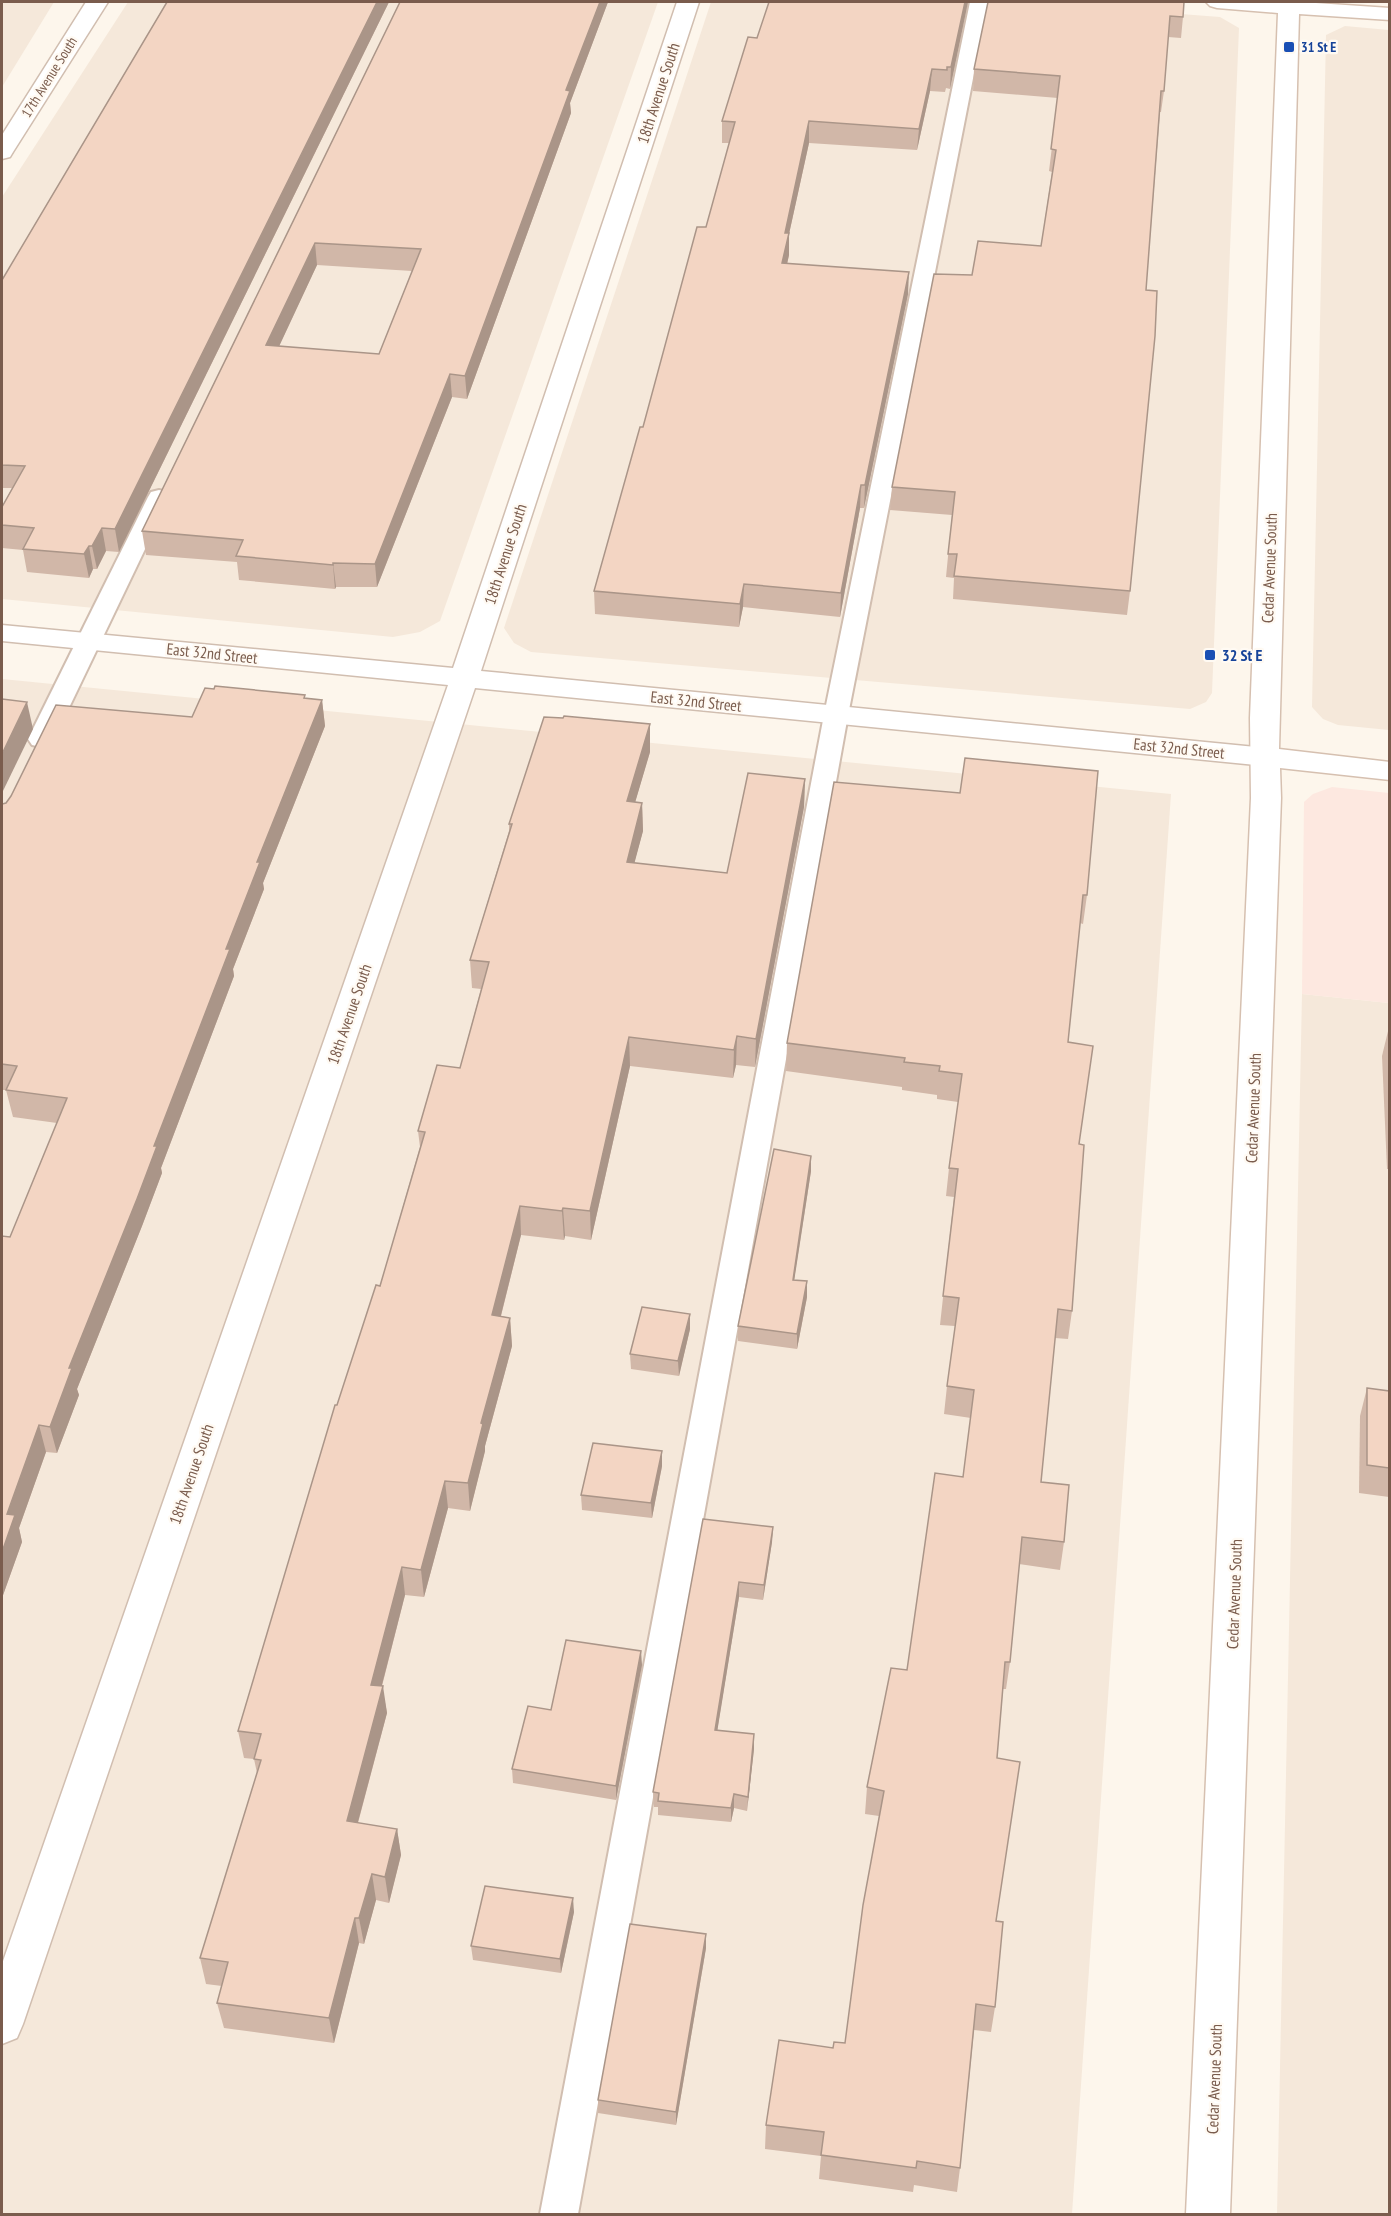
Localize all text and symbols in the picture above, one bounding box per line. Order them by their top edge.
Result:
street label: 17th Avenue South [17,33,81,121]
place label: 31 St E [1301,38,1336,56]
street label: 18th Avenue South [632,40,684,146]
marker: 31 St E [1282,40,1296,54]
street label: 18th Avenue South [479,501,531,607]
street label: Cedar Avenue South [1257,513,1281,623]
street label: East 32nd Street [166,638,259,668]
place label: 32 St E [1222,645,1263,665]
marker: 32 St E [1203,648,1217,662]
street label: East 32nd Street [650,686,743,716]
street label: East 32nd Street [1133,733,1226,763]
street label: 18th Avenue South [322,961,376,1067]
street label: Cedar Avenue South [1241,1053,1265,1163]
street label: 18th Avenue South [164,1421,218,1527]
street label: Cedar Avenue South [1222,1539,1246,1649]
street label: Cedar Avenue South [1202,2024,1226,2134]

